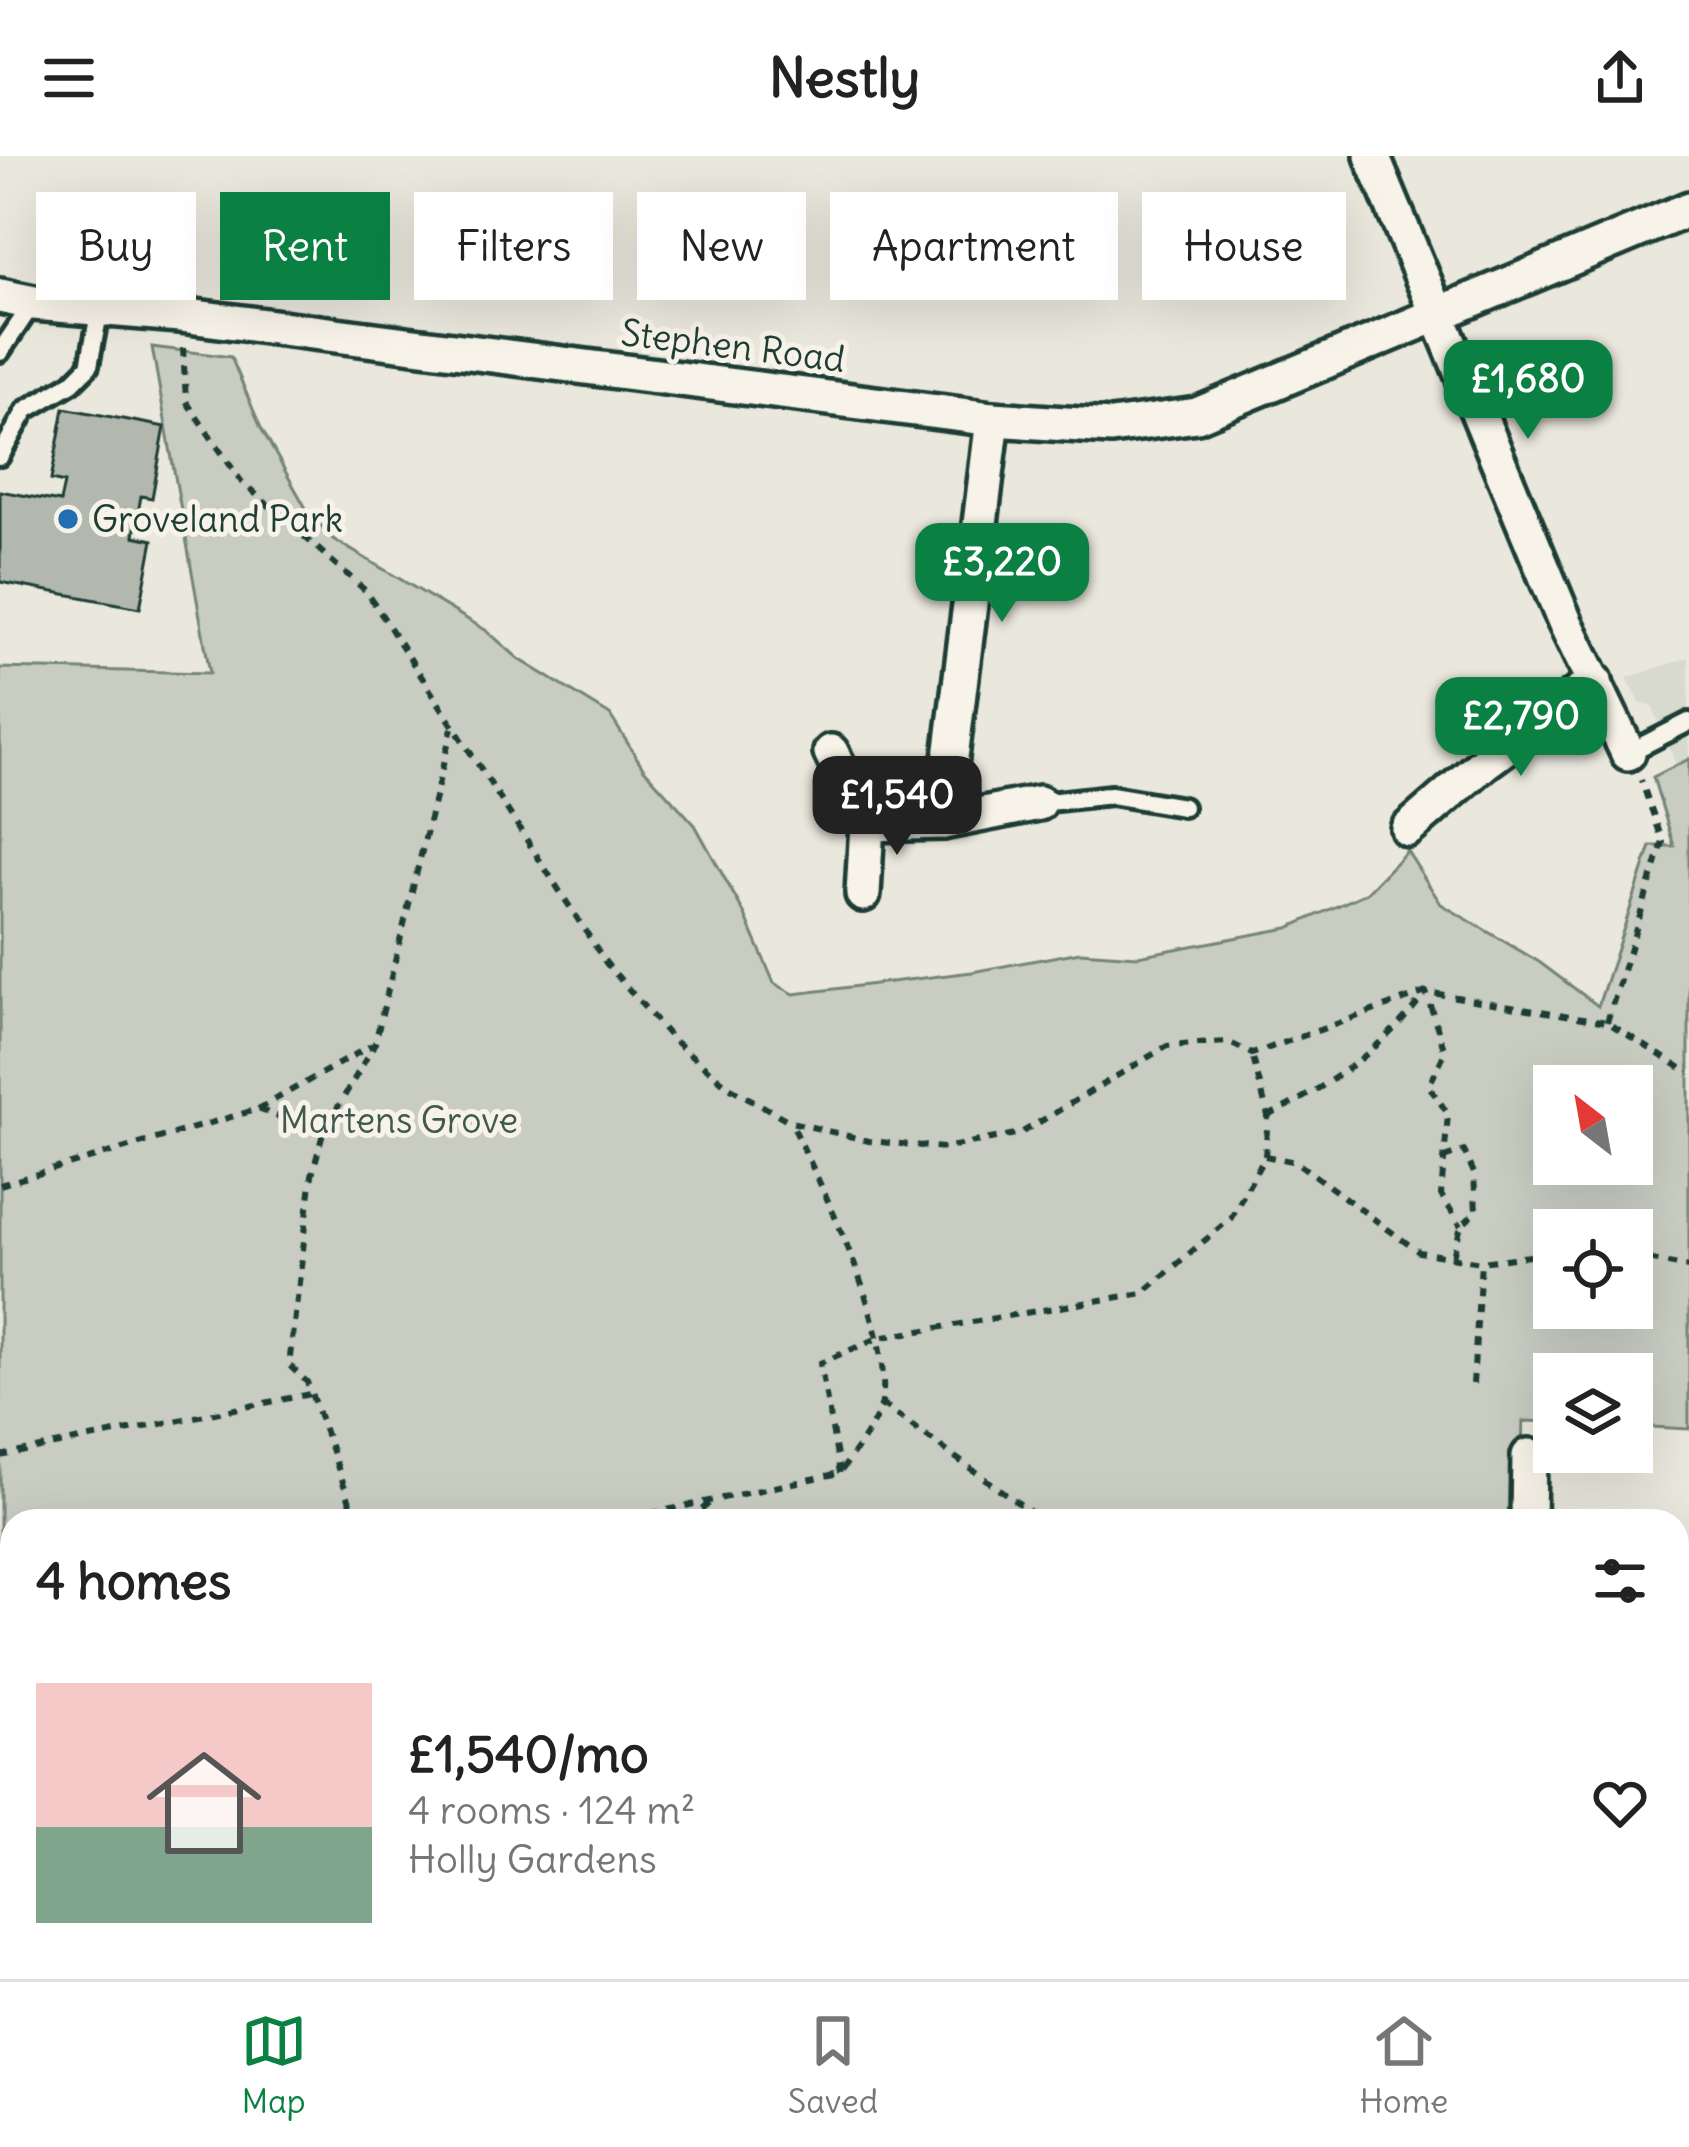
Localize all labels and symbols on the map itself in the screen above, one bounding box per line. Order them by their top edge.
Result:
street label: Stephen Road [619,310,847,382]
pin: £1,680 [1430,340,1626,442]
place label: Groveland Park [92,497,343,542]
marker: Groveland Park [55,506,81,532]
pin: £3,220 [904,523,1100,625]
pin: £2,790 [1423,677,1619,779]
pin: £1,540 [799,756,995,858]
north arrow [1533,1065,1653,1185]
park label: Martens Grove [280,1098,518,1143]

